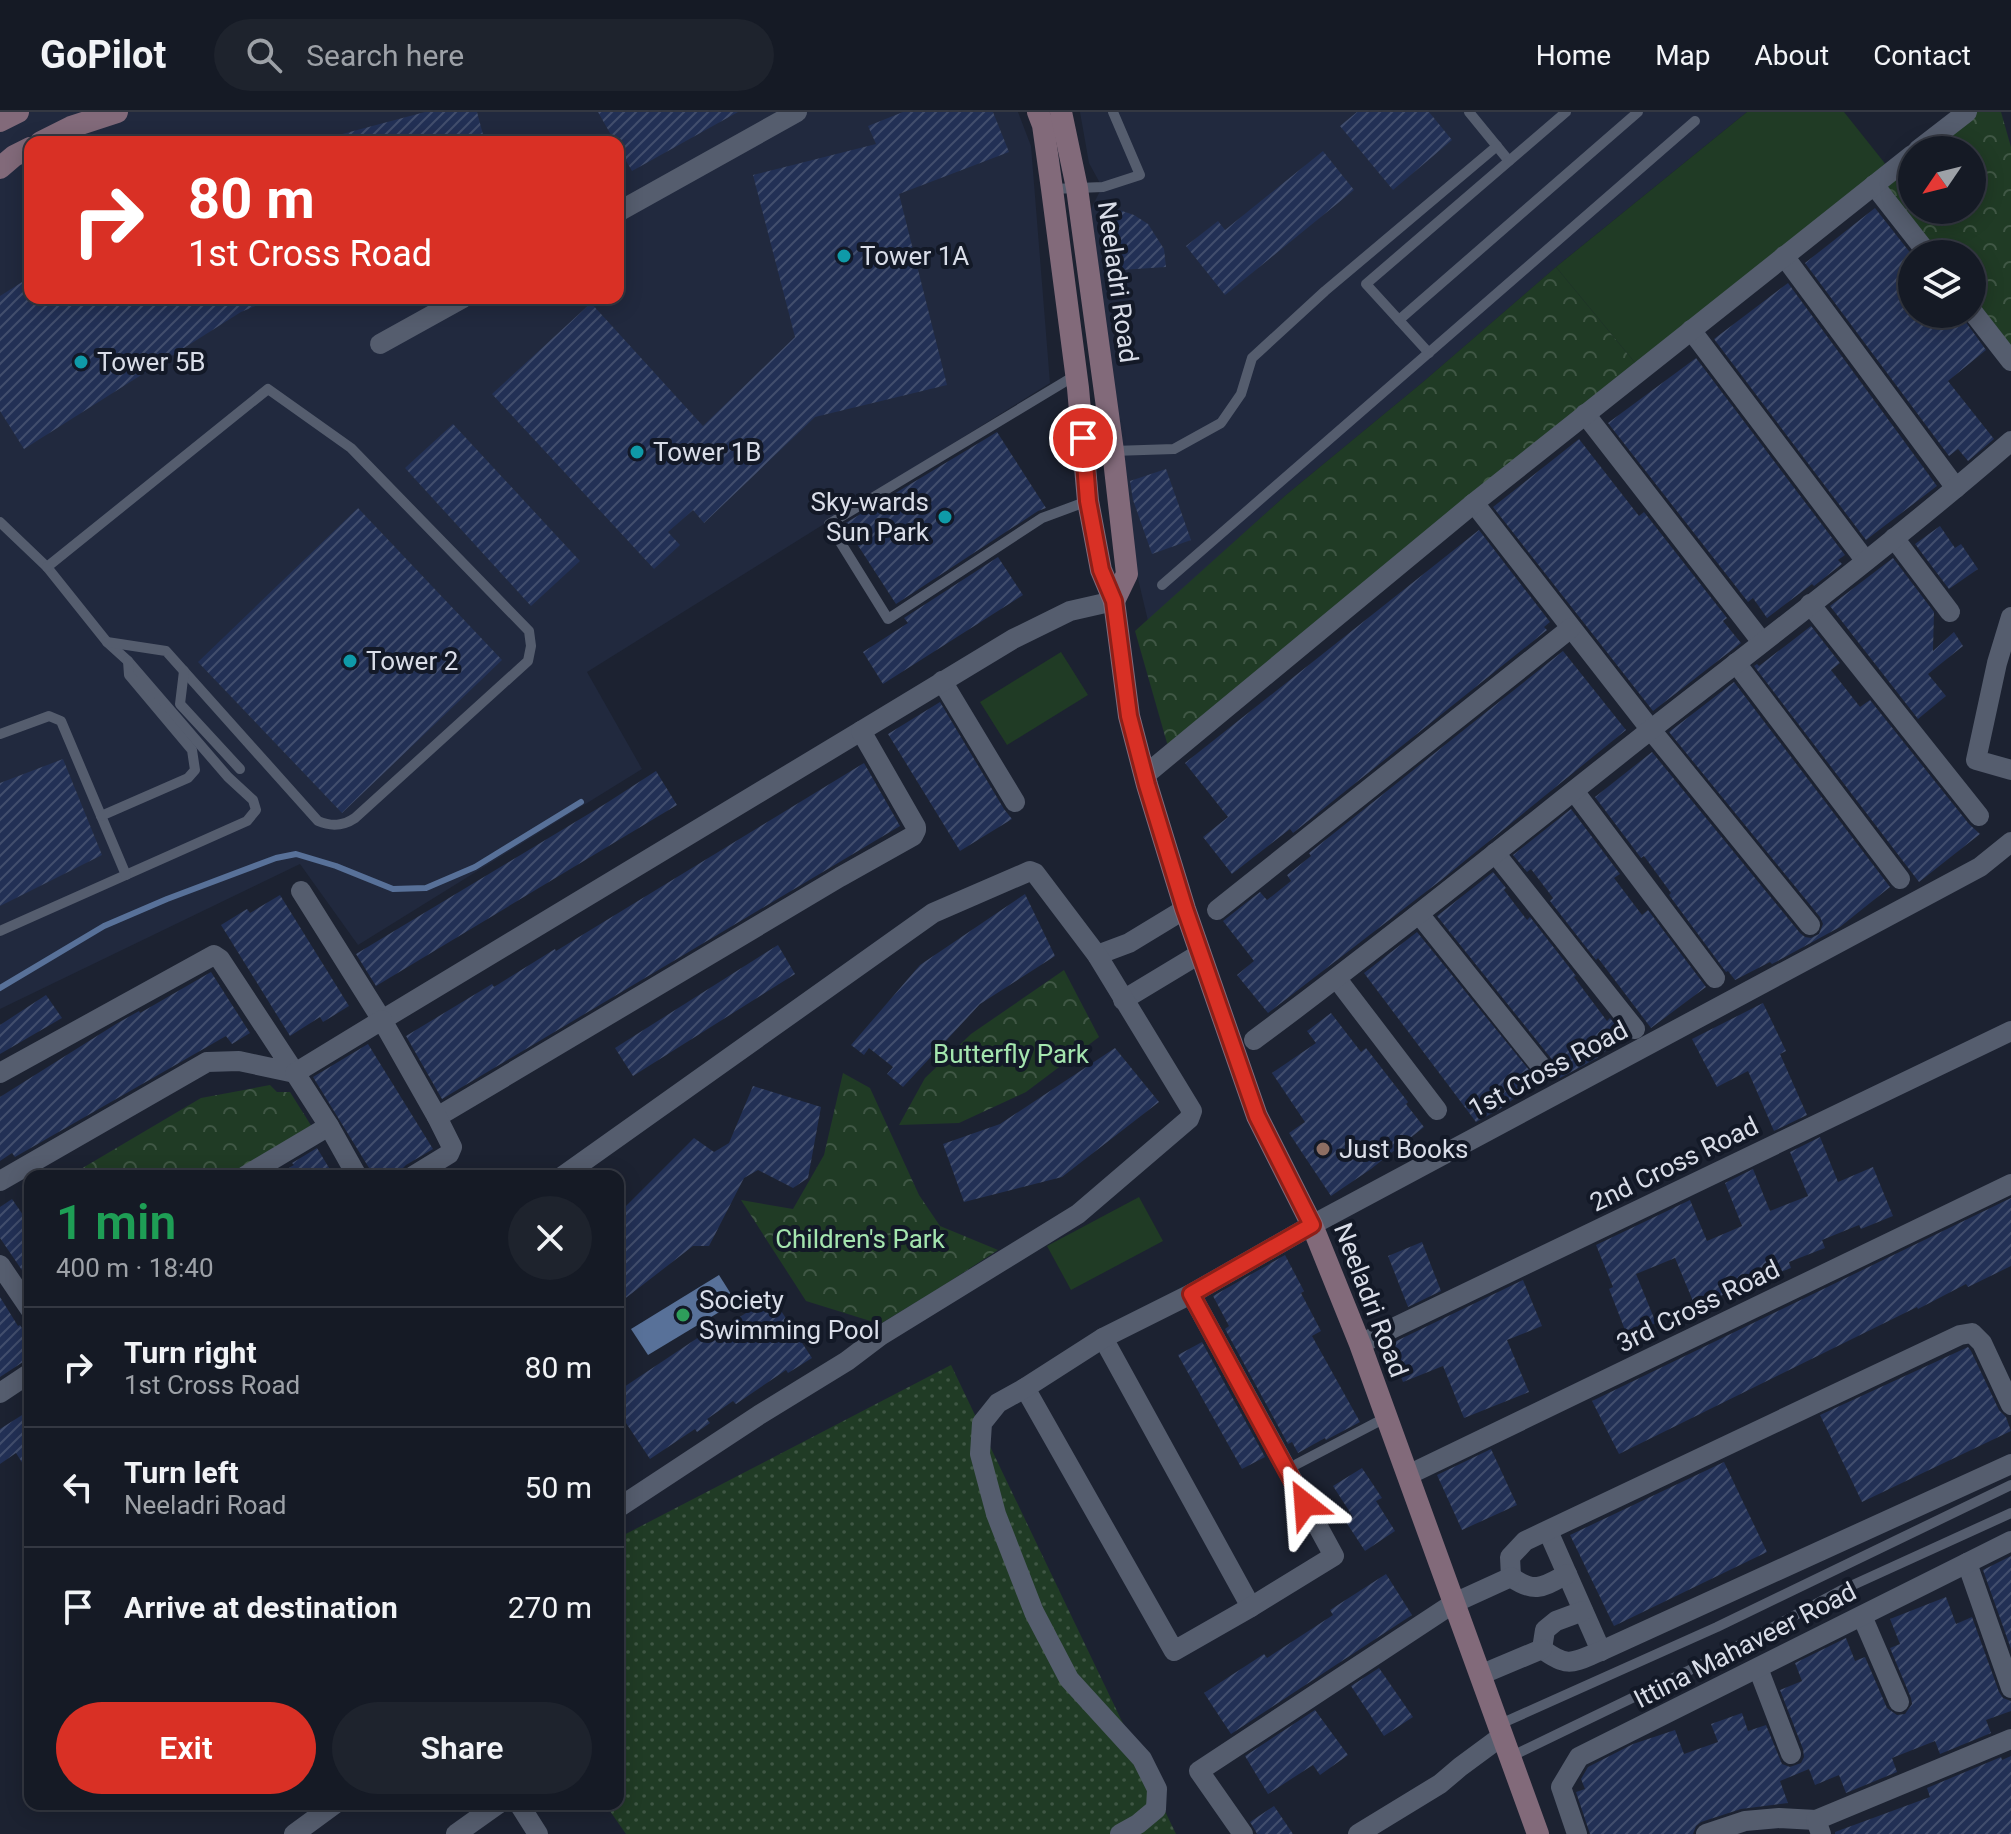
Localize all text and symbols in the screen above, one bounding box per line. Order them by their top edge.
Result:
search box [214,19,774,91]
text: GoPilot [40,33,166,77]
icon: search [242,33,286,77]
text: Search here [306,38,464,73]
text: Home [1536,39,1611,72]
text: Map [1655,39,1711,72]
text: About [1755,39,1829,72]
text: Contact [1873,39,1971,72]
north arrow [1898,136,1986,224]
map controls [1898,136,1986,328]
text: 80 m [188,166,315,232]
icon: right [56,168,160,272]
street label: Neeladri Road [1092,199,1144,365]
text: 1st Cross Road [188,233,432,275]
button: layers [1898,240,1986,328]
place label: Tower 1A [860,241,969,271]
marker: Tower 1A [835,247,853,265]
place label: Tower 5B [97,347,205,377]
marker: Tower 5B [72,353,90,371]
pin [1049,404,1117,472]
icon: arrive [1061,416,1105,460]
place label: Tower 1B [653,437,761,467]
marker: Tower 1B [628,443,646,461]
place label: Sky-wards Sun Park [811,487,930,547]
marker: Sky-wards Sun Park [936,508,954,526]
place label: Tower 2 [366,646,458,676]
marker: Tower 2 [341,652,359,670]
street label: 1st Cross Road [1463,1014,1633,1124]
park label: Butterfly Park [933,1039,1090,1069]
street label: 2nd Cross Road [1585,1110,1763,1218]
place label: Just Books [1339,1134,1469,1164]
marker: Just Books [1314,1140,1332,1158]
text: 1 min [56,1194,176,1251]
button: close [508,1196,592,1280]
street label: Neeladri Road [1328,1219,1414,1381]
park label: Children's Park [775,1224,946,1254]
text: 400 m · 18:40 [56,1253,214,1283]
street label: 3rd Cross Road [1612,1254,1784,1358]
place label: Society Swimming Pool [699,1285,880,1345]
marker: Society Swimming Pool [674,1306,692,1324]
text: Turn right [124,1335,257,1370]
icon: right [56,1345,100,1389]
text: 80 m [525,1350,592,1385]
text: 1st Cross Road [124,1370,300,1400]
text: Turn left [124,1455,239,1490]
position arrow [1263,1462,1347,1546]
icon: left [56,1465,100,1509]
text: 50 m [525,1470,592,1505]
text: Neeladri Road [124,1490,287,1520]
street label: Ittina Mahaveer Road [1629,1576,1861,1714]
icon: arrive [56,1585,100,1629]
text: Arrive at destination [124,1590,398,1625]
text: 270 m [508,1590,592,1625]
button: Exit [56,1702,316,1794]
button: Share [332,1702,592,1794]

